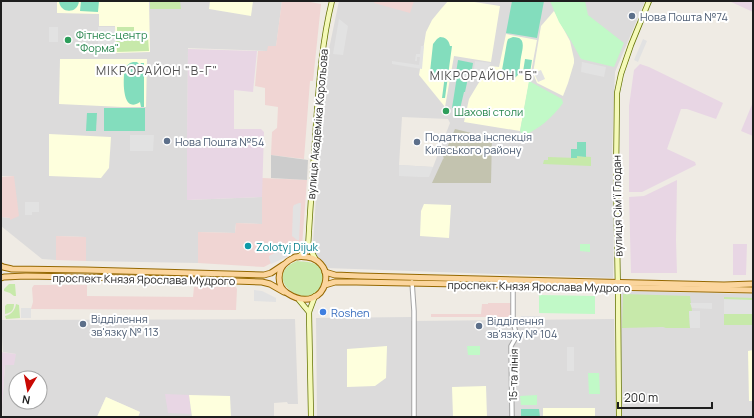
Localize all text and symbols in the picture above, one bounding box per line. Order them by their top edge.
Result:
place label: Нова Пошта №74 [640,9,728,24]
marker: Нова Пошта №74 [627,11,637,21]
place label: Фітнес-центр "Форма" [76,27,148,55]
marker: Фітнес-центр "Форма" [63,35,73,45]
street label: вулиця Академіка Корольова [303,48,331,200]
district label: МІКРОРАЙОН "В-Г" [96,62,218,79]
district label: МІКРОРАЙОН "Б" [430,67,538,84]
place label: Шахові столи [454,104,523,119]
marker: Шахові столи [441,106,451,116]
place label: Податкова інспекція Київського району [425,129,532,157]
place label: Нова Пошта №54 [175,134,264,149]
marker: Нова Пошта №54 [162,136,172,146]
marker: Податкова інспекція Київського району [412,137,422,147]
street label: вулиця Сім'ї Глодан [609,155,625,257]
place label: Zolotyj Dijuk [256,239,319,254]
marker: Zolotyj Dijuk [243,241,253,251]
street label: проспект Князя Ярослава Мудрого [53,270,236,288]
street label: проспект Князя Ярослава Мудрого [448,277,631,295]
place label: Roshen [331,305,370,320]
marker: Roshen [318,307,328,317]
place label: Відділення зв'язку № 113 [91,311,159,339]
place label: Відділення зв'язку № 104 [487,313,557,341]
marker: Відділення зв'язку № 113 [78,319,88,329]
marker: Відділення зв'язку № 104 [474,321,484,331]
street label: 15-та лінія [505,348,521,402]
north arrow [8,370,48,410]
scale bar [618,384,712,410]
text: 200 m [624,389,658,406]
text: N [21,392,31,408]

